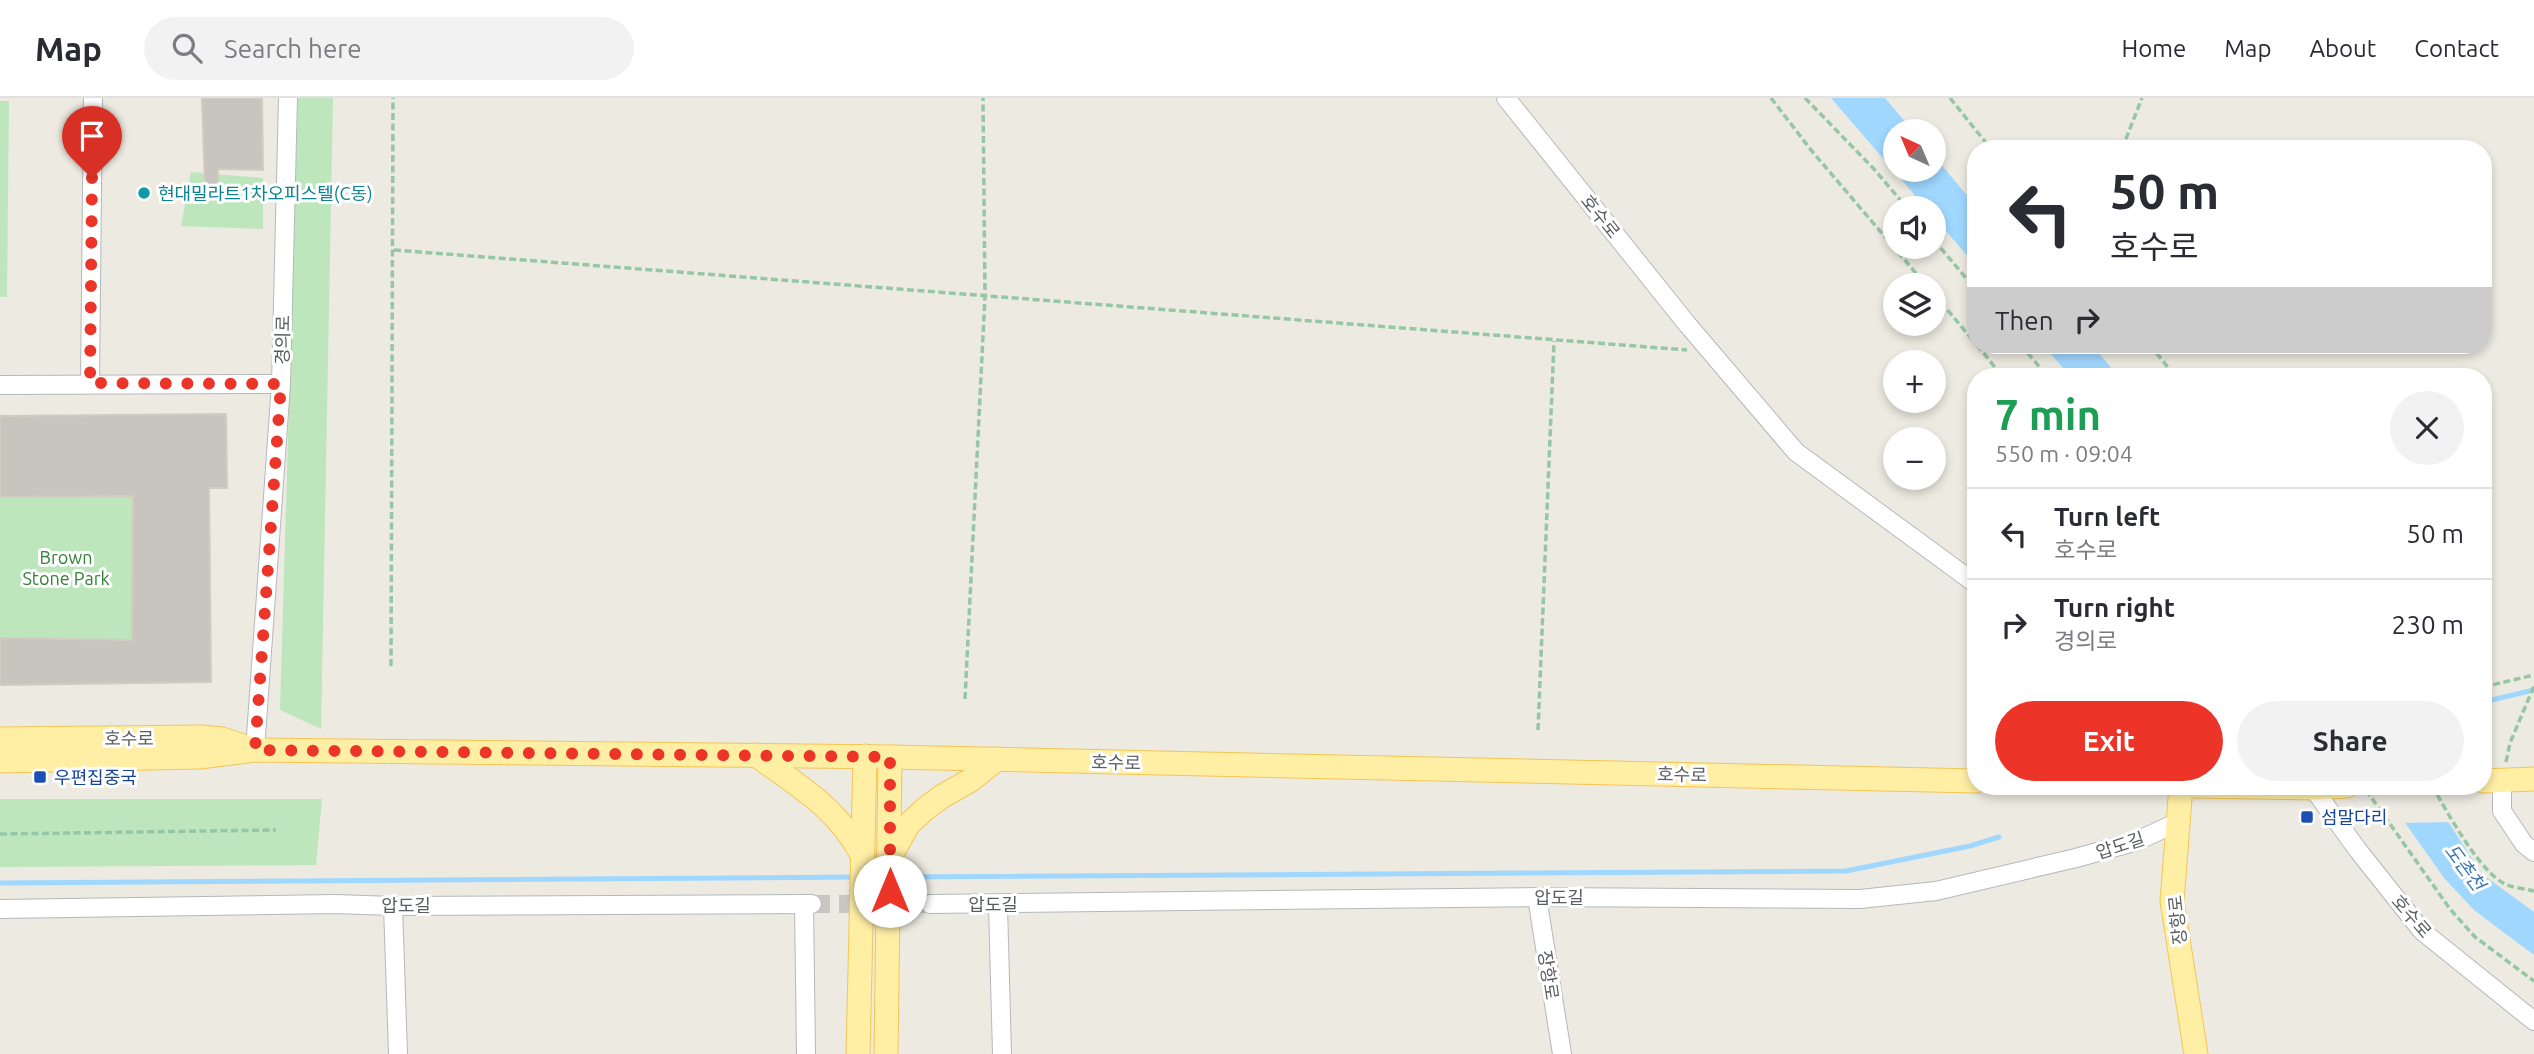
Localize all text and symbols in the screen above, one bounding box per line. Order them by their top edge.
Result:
search box [144,17,634,80]
icon: search [168,29,206,67]
text: Map [35,30,102,67]
text: Search here [224,34,362,63]
text: Home [2121,35,2186,62]
text: Map [2224,35,2271,62]
text: About [2309,35,2376,62]
text: Contact [2414,35,2499,62]
pin [62,106,122,178]
icon: arrive [73,117,111,155]
north arrow [1883,119,1946,182]
map controls [1883,119,1946,490]
text: 50 m [2110,163,2219,218]
icon: left [1995,168,2086,259]
place label: 현대밀라트1차오피스텔(C동) [158,183,373,204]
marker: 현대밀라트1차오피스텔(C동) [136,185,152,201]
street label: 호수로 [1578,190,1624,242]
button: sound [1883,196,1946,259]
text: 호수로 [2110,228,2198,264]
button: layers [1883,273,1946,336]
icon: right [2068,301,2106,339]
text: Then [1995,306,2054,335]
street label: 경의로 [272,315,292,365]
button: + [1883,350,1946,413]
text: 7 min [1995,391,2101,438]
button: close [2390,391,2464,465]
button: − [1883,427,1946,490]
text: 550 m · 09:04 [1995,441,2133,466]
text: Turn left [2054,502,2160,531]
icon: left [1995,515,2033,553]
text: 50 m [2406,519,2464,548]
text: 호수로 [2054,537,2117,562]
park label: Brown Stone Park [22,547,110,588]
text: Turn right [2054,593,2175,622]
icon: right [1995,606,2033,644]
text: 230 m [2392,610,2464,639]
text: 경의로 [2054,628,2117,653]
button: Exit [1995,701,2223,781]
button: Share [2237,701,2464,781]
street label: 호수로 [104,728,154,748]
street label: 호수로 [1091,752,1141,772]
street label: 호수로 [1657,764,1707,784]
place label: 우편집중국 [54,767,137,787]
marker: 우편집중국 [32,769,48,785]
place label: 섬말다리 [2321,807,2387,827]
marker: 섬말다리 [2299,809,2315,825]
street label: 압도길 [2093,828,2147,862]
water label: 도촌천 [2440,839,2490,896]
position arrow [853,854,927,928]
street label: 압도길 [1534,887,1584,907]
street label: 호수로 [2388,891,2436,941]
street label: 압도길 [968,894,1018,914]
street label: 장항로 [2164,894,2190,946]
street label: 압도길 [381,895,431,915]
street label: 장항로 [1535,949,1563,1001]

